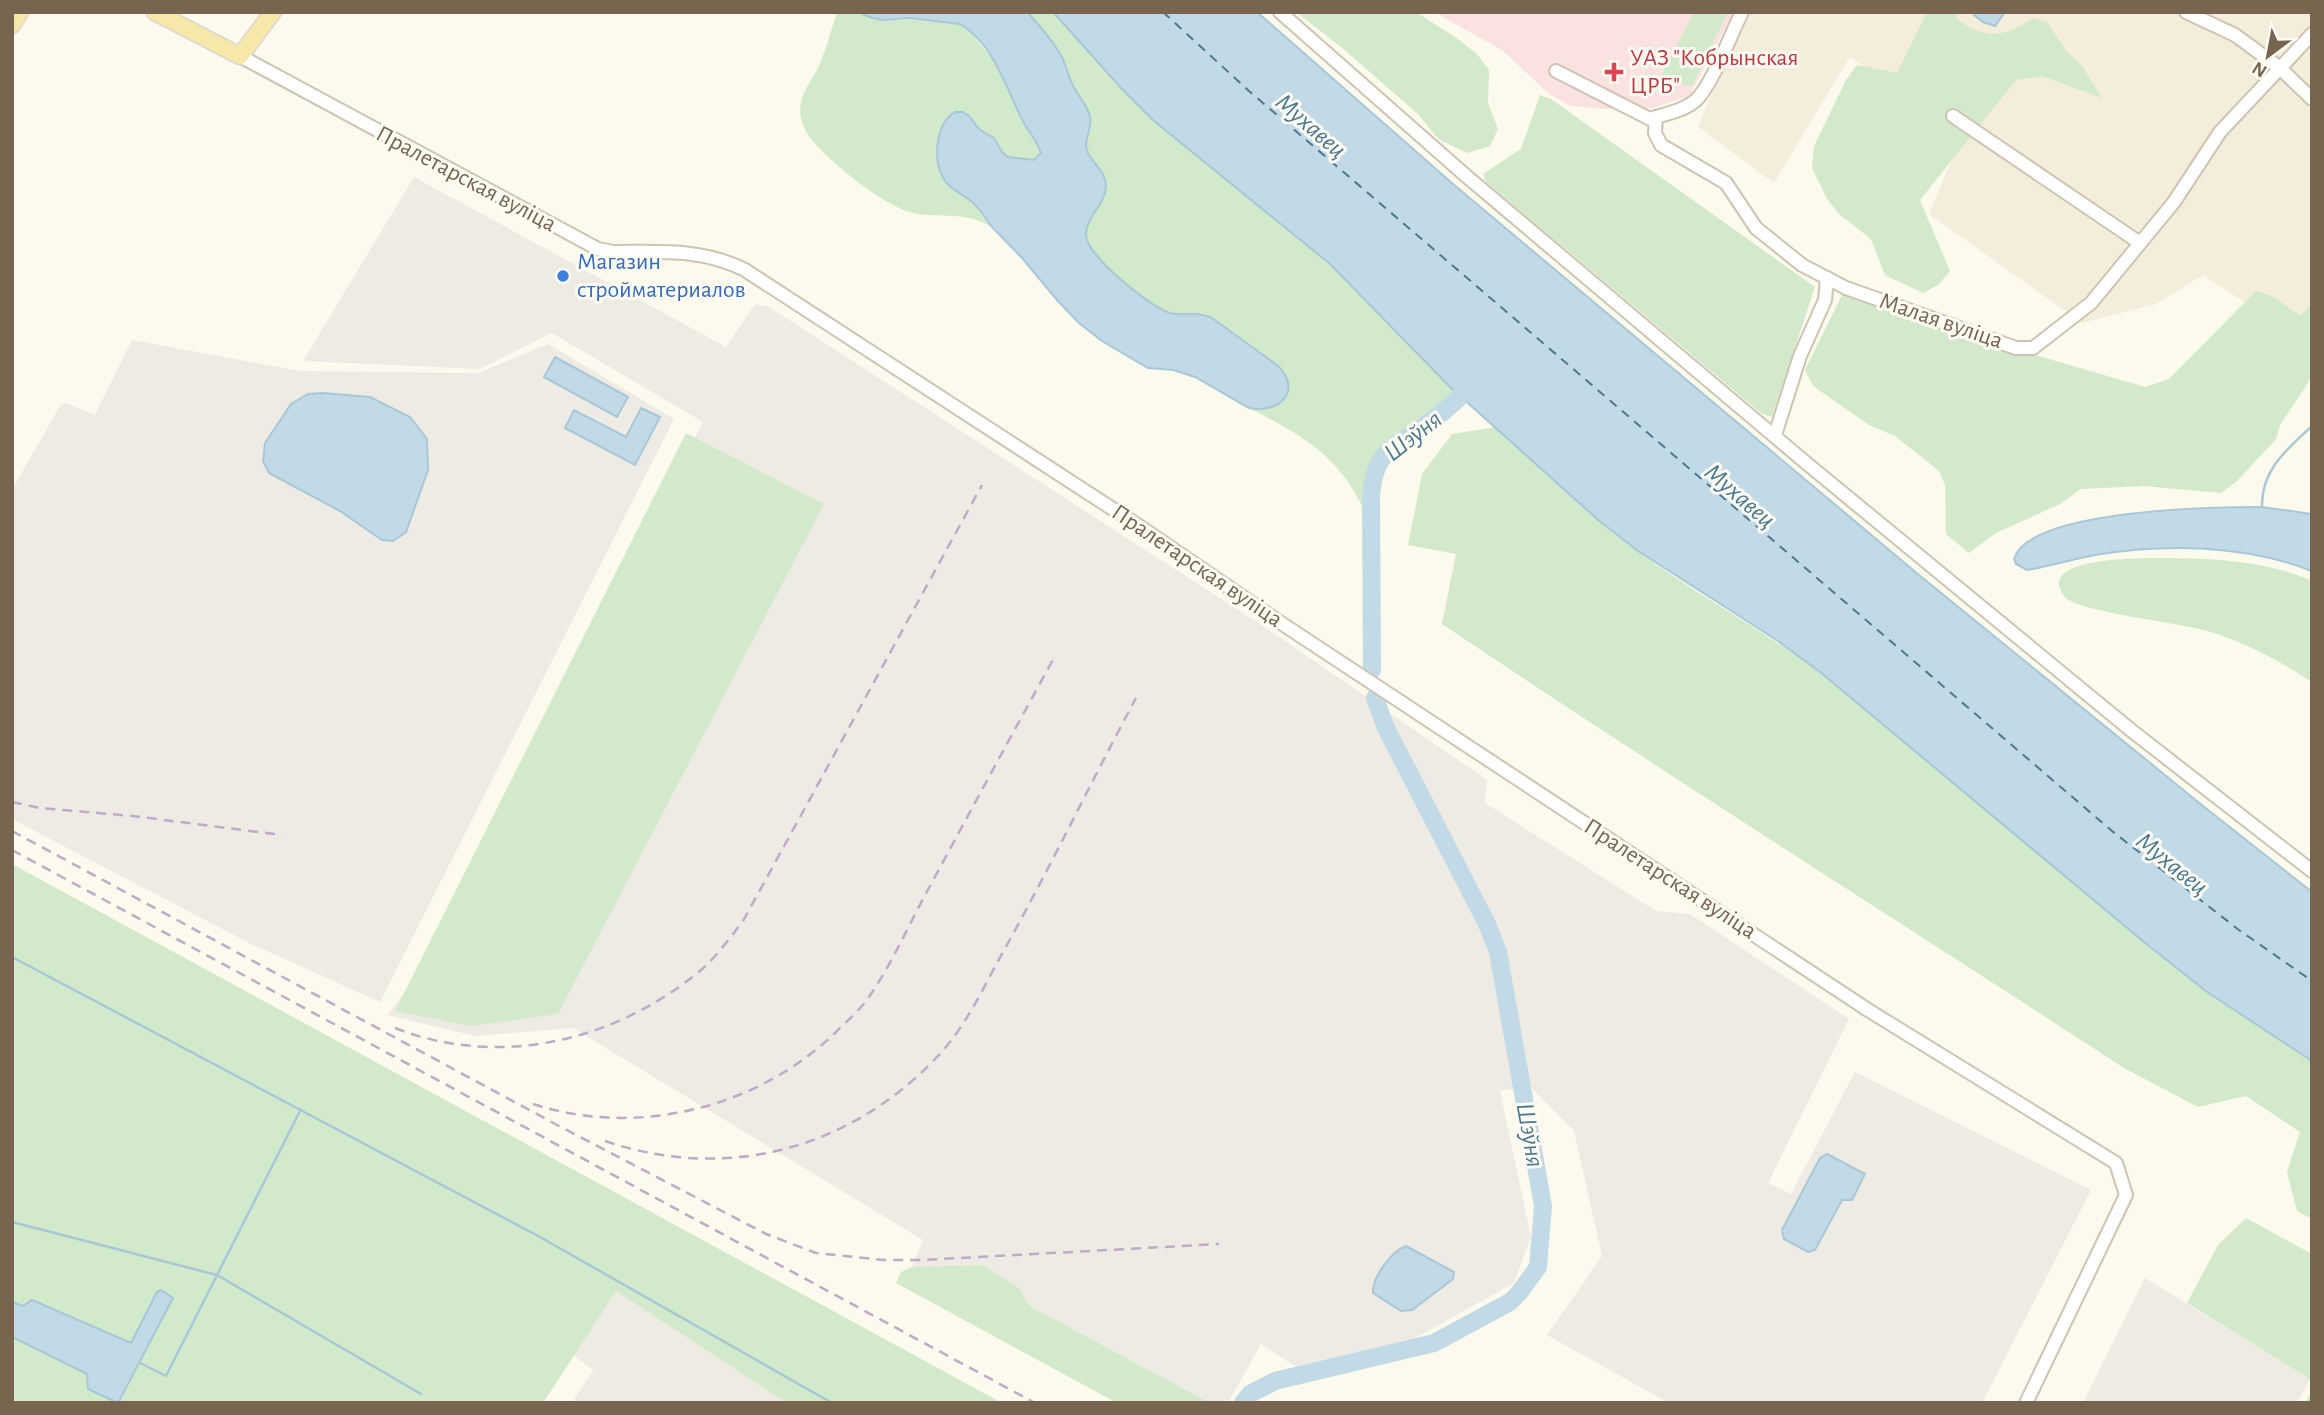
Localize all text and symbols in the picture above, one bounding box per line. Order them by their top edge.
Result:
north arrow [2233,21,2303,91]
place label: УАЗ "Кобрынская ЦРБ" [1630,46,1798,98]
text: N [2249,58,2270,81]
marker: УАЗ "Кобрынская ЦРБ" [1604,62,1624,82]
water label: Мухавец [1271,89,1351,163]
street label: Пралетарская вуліца [372,121,560,237]
place label: Магазин стройматериалов [577,250,746,302]
marker: Магазин стройматериалов [555,268,571,284]
street label: Малая вуліца [1876,289,2006,353]
water label: Шэўня [1379,406,1447,466]
water label: Мухавец [1700,459,1780,533]
street label: Пралетарская вуліца [1107,500,1287,632]
street label: Пралетарская вуліца [1579,814,1761,944]
water label: Мухавец [2131,828,2213,900]
water label: Шэўня [1512,1101,1548,1169]

